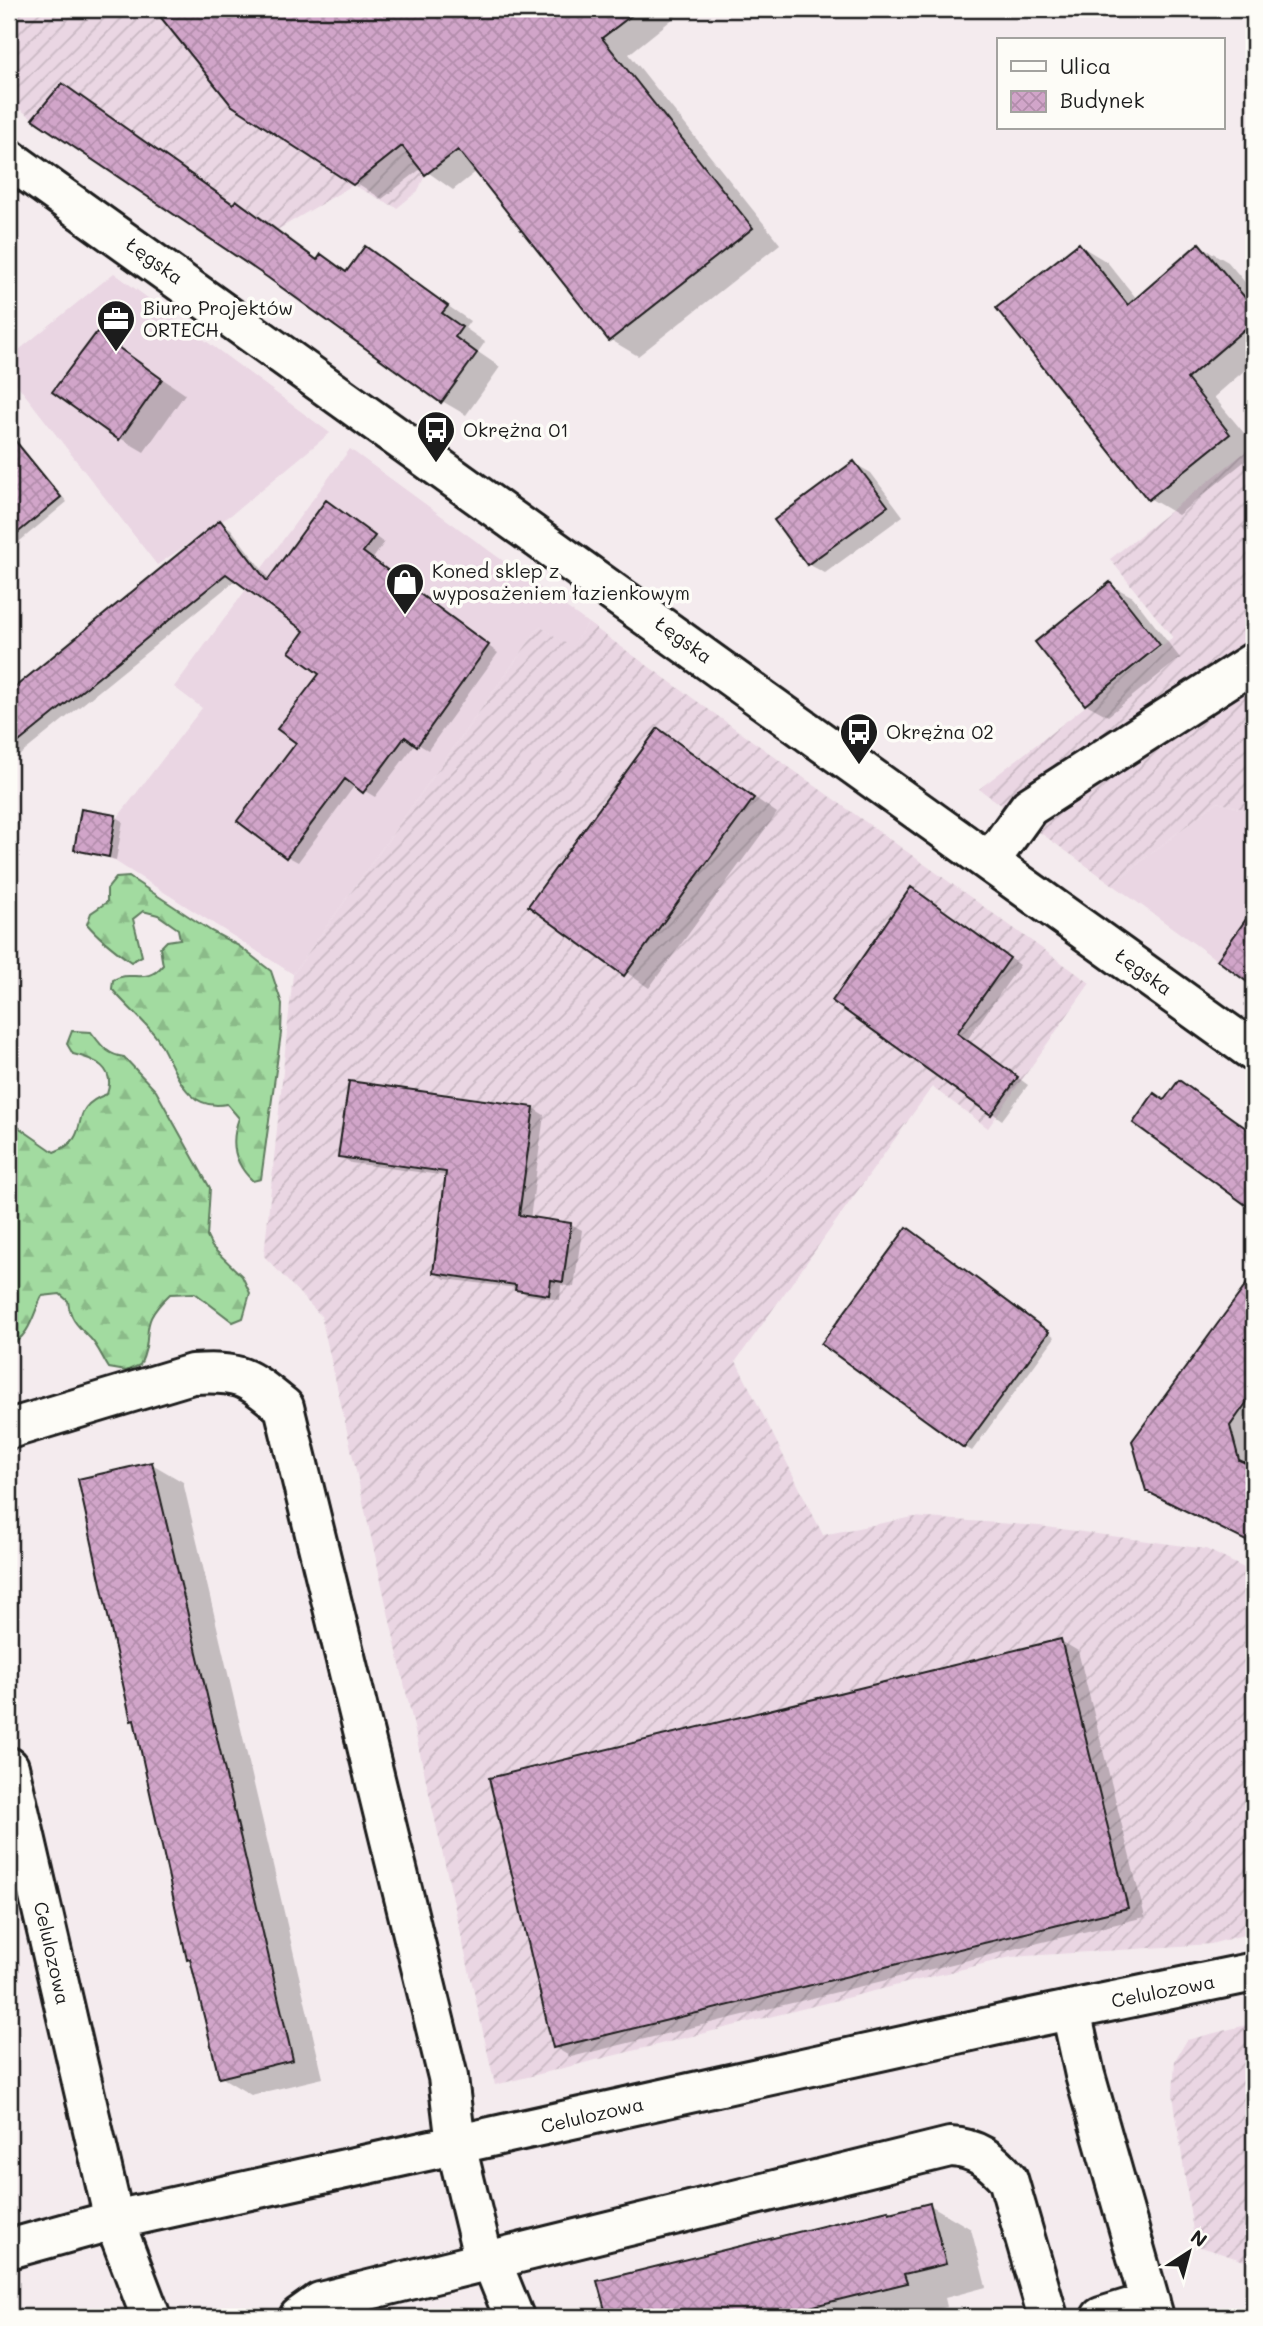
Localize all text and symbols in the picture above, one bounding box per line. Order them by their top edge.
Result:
legend [997,38,1224,130]
text: Ulica [1060,52,1111,79]
text: Budynek [1060,86,1145,113]
street label: Łęgska [122,232,189,290]
place label: Biuro Projektów ORTECH [143,295,293,342]
office icon: Biuro Projektów ORTECH [95,298,137,353]
bus stop icon: Okrężna 01 [415,409,457,464]
place label: Okrężna 01 [463,417,569,442]
place label: Koned sklep z wyposażeniem łazienkowym [432,558,690,605]
shop icon: Koned sklep z wyposażeniem łazienkowym [384,561,426,616]
street label: Łęgska [651,611,718,669]
bus stop icon: Okrężna 02 [838,711,880,766]
place label: Okrężna 02 [886,719,994,744]
street label: Łęgska [1111,943,1178,1001]
street label: Celulozowa [29,1899,76,2007]
street label: Celulozowa [1109,1968,1217,2013]
street label: Celulozowa [538,2091,646,2138]
north arrow [1154,2218,1224,2288]
text: N [1186,2223,1212,2252]

